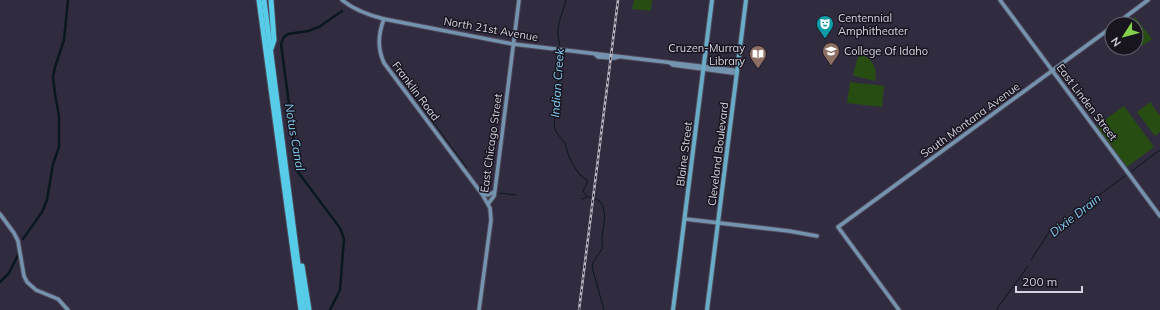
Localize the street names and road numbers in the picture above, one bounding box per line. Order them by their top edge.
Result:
street label: North 21st Avenue [443,14,539,44]
street label: Franklin Road [389,59,443,123]
street label: East Linden Street [1054,61,1121,143]
street label: South Montana Avenue [918,79,1022,161]
street label: East Chicago Street [477,92,505,193]
street label: Cleveland Boulevard [705,101,731,207]
street label: Blaine Street [673,121,695,187]

